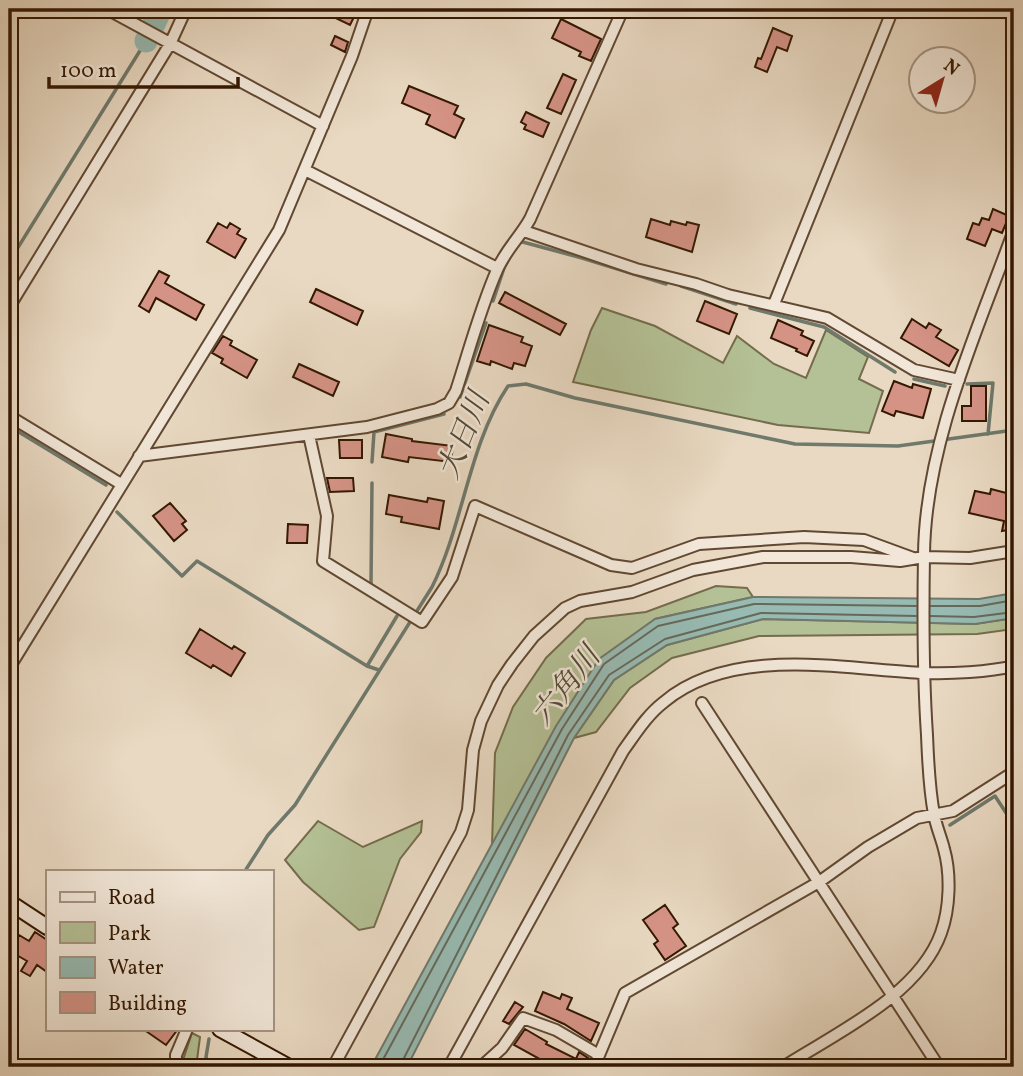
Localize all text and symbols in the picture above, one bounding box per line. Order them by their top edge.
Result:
scale bar [49,46,238,90]
north arrow [908,46,978,116]
text: N [938,53,965,83]
text: 100 m [60,57,117,86]
water label: 大日川 [429,384,502,486]
water label: 六角川 [523,636,613,735]
legend [46,870,273,1030]
text: Road [108,884,155,913]
text: Park [108,920,151,949]
text: Water [108,954,164,983]
text: Building [108,990,187,1019]

